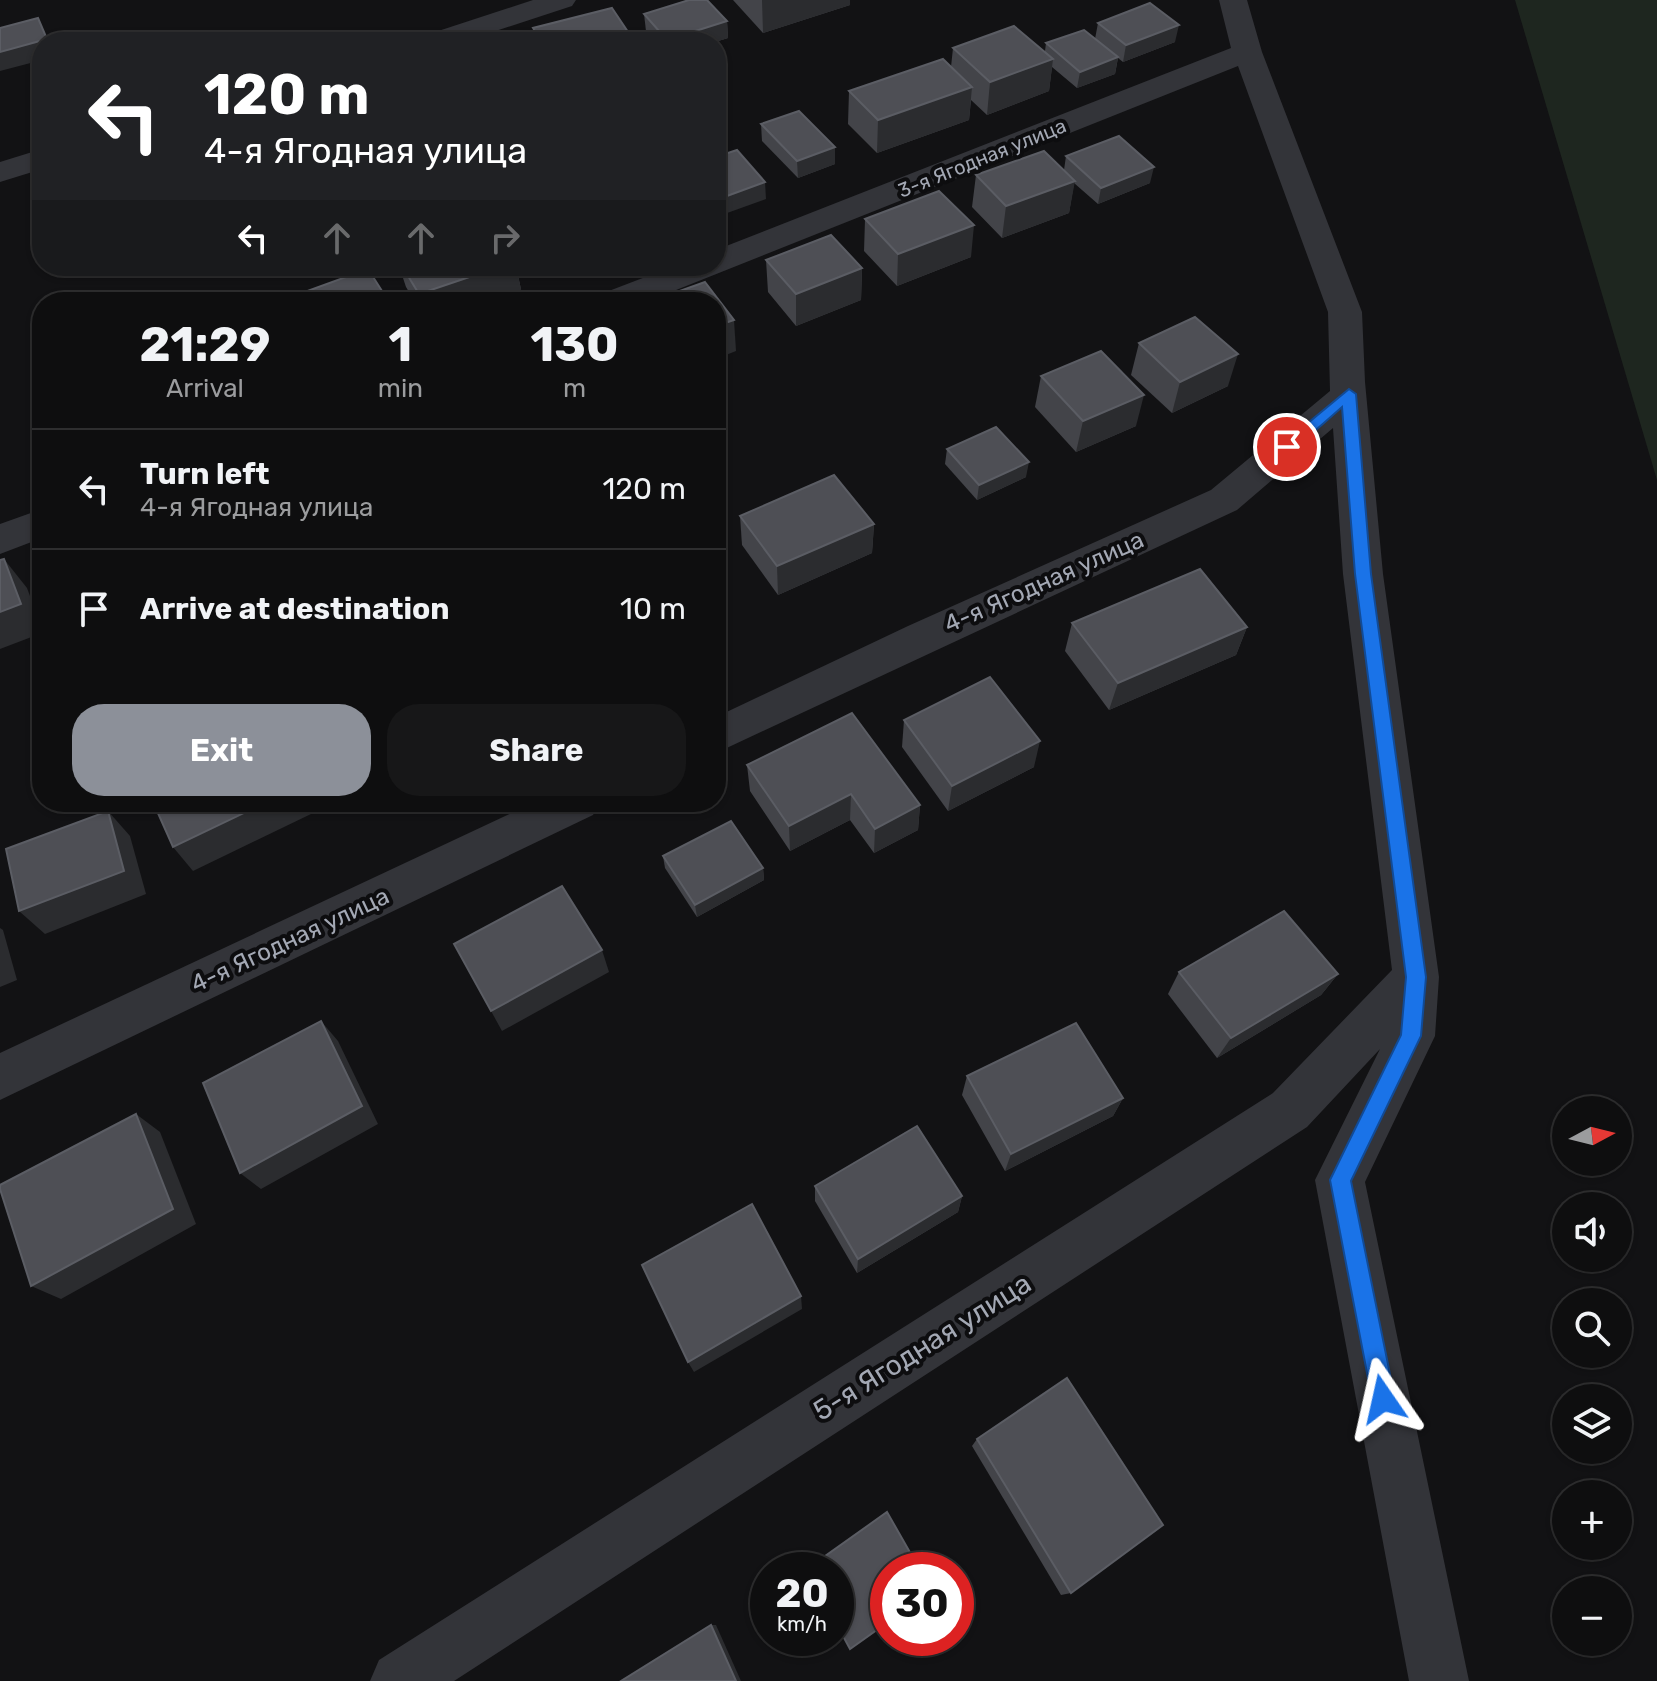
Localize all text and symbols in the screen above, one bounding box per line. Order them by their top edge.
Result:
text: 120 m [204,62,370,128]
icon: left [72,64,176,168]
street label: 3-я Ягодная улица [894,113,1070,203]
text: 4-я Ягодная улица [204,129,527,172]
icon: left [231,216,275,260]
icon: ahead [315,216,359,260]
icon: ahead [399,216,443,260]
icon: right [483,216,527,260]
text: 21:29 [139,316,270,373]
text: 1 [389,316,412,373]
text: 130 [530,316,619,373]
text: Arrival [166,373,244,404]
text: min [378,373,423,404]
text: m [563,373,586,404]
pin [1253,413,1321,481]
icon: arrive [1265,425,1309,469]
text: Turn left [140,456,270,492]
icon: left [72,467,116,511]
text: 120 m [602,471,686,507]
text: 4-я Ягодная улица [140,492,373,523]
street label: 4-я Ягодная улица [940,525,1148,639]
icon: arrive [72,587,116,631]
text: Arrive at destination [140,591,450,627]
text: 10 m [620,591,686,627]
button: Exit [72,704,371,796]
button: Share [387,704,686,796]
street label: 4-я Ягодная улица [186,882,394,998]
north arrow [1552,1096,1632,1176]
map controls [1552,1096,1632,1656]
button: sound [1552,1192,1632,1272]
street label: 5-я Ягодная улица [807,1267,1037,1427]
button: search [1552,1288,1632,1368]
position arrow [1341,1357,1425,1441]
button: layers [1552,1384,1632,1464]
button: + [1552,1480,1632,1560]
speed limit sign: 30 [870,1552,974,1656]
text: 20 [775,1570,829,1617]
button: − [1552,1576,1632,1656]
text: km/h [777,1612,827,1636]

